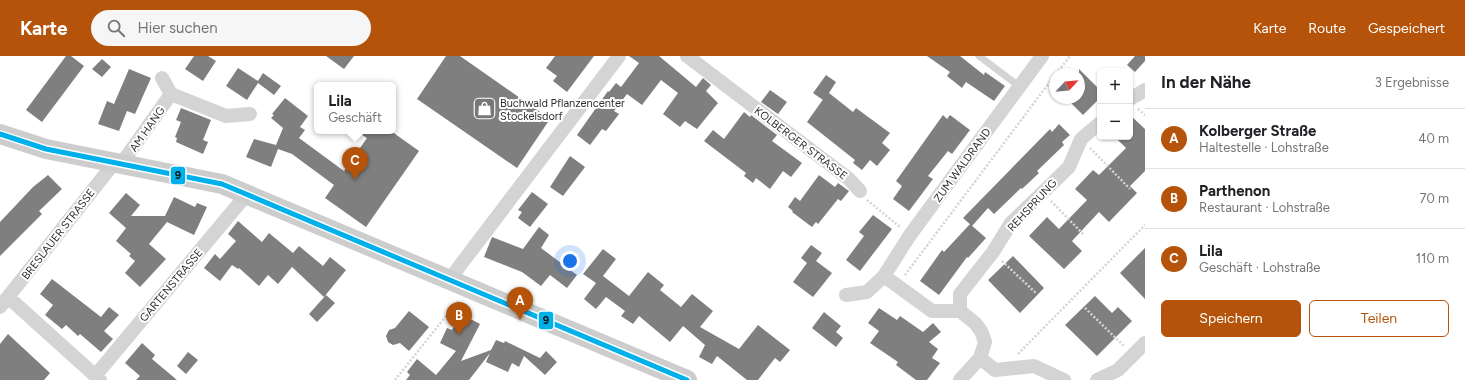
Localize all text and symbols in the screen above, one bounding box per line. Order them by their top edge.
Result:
search box [91,10,371,46]
text: Karte [20,17,67,40]
icon: search [105,17,127,39]
text: Hier suchen [137,19,218,37]
text: Karte [1253,20,1286,37]
text: Route [1308,20,1346,37]
text: Gespeichert [1368,20,1445,37]
north arrow [1049,68,1085,104]
map controls [1097,68,1133,140]
button: + [1097,68,1133,104]
text: In der Nähe [1161,72,1251,92]
text: 3 Ergebnisse [1375,75,1449,90]
popup [314,82,396,134]
text: Lila [328,92,352,110]
shop icon: Buchwald Pflanzencenter Stockelsdorf [471,96,497,122]
place label: Buchwald Pflanzencenter Stockelsdorf [500,97,625,123]
street label: AM HANG [127,104,168,154]
street label: KOLBERGER STRASSE [752,104,850,183]
button: − [1097,104,1133,140]
text: Geschäft [328,110,382,125]
text: Kolberger Straße [1199,122,1316,140]
street label: ZUM WALDRAND [931,125,994,205]
text: A [1169,131,1179,146]
text: 40 m [1418,131,1449,146]
text: Haltestelle · Lohstraße [1199,140,1329,155]
pin: C [342,147,368,180]
line badge: 9 [170,166,186,185]
text: 9 [175,169,181,182]
street label: REHSPRUNG [1005,177,1060,234]
text: Parthenon [1199,182,1270,200]
street label: BRESLAUER STRASSE [19,187,98,282]
text: B [1170,191,1178,206]
text: 70 m [1419,191,1449,206]
text: Restaurant · Lohstraße [1199,200,1330,215]
text: Lila [1199,242,1223,260]
street label: GARTENSTRASSE [137,246,206,324]
your location [560,251,580,271]
text: C [1169,251,1179,266]
text: 110 m [1416,251,1449,266]
text: Geschäft · Lohstraße [1199,260,1320,275]
pin: A [507,287,533,320]
button: Speichern [1161,300,1301,337]
button: Teilen [1309,300,1449,337]
pin: B [446,302,472,335]
line badge: 9 [538,311,554,330]
text: 9 [543,314,549,327]

